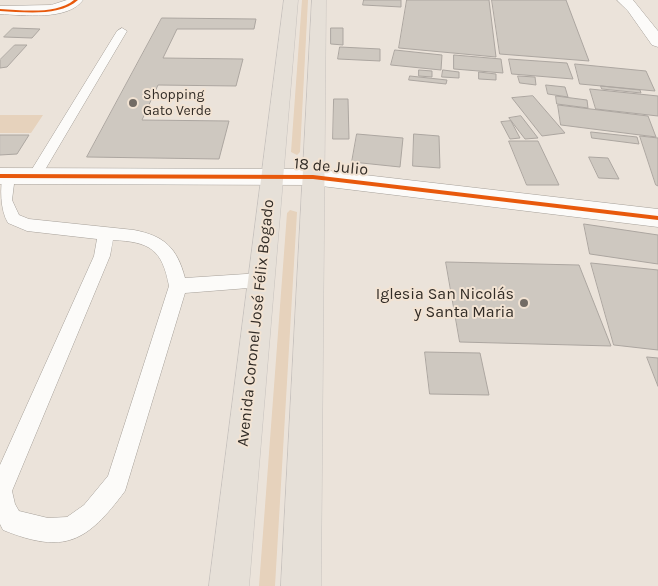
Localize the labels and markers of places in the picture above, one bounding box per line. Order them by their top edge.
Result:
place label: Shopping Gato Verde [143,87,211,120]
marker: Shopping Gato Verde [127,97,139,109]
place label: Iglesia San Nicolás y Santa Maria [376,284,514,322]
marker: Iglesia San Nicolás y Santa Maria [518,297,530,309]

